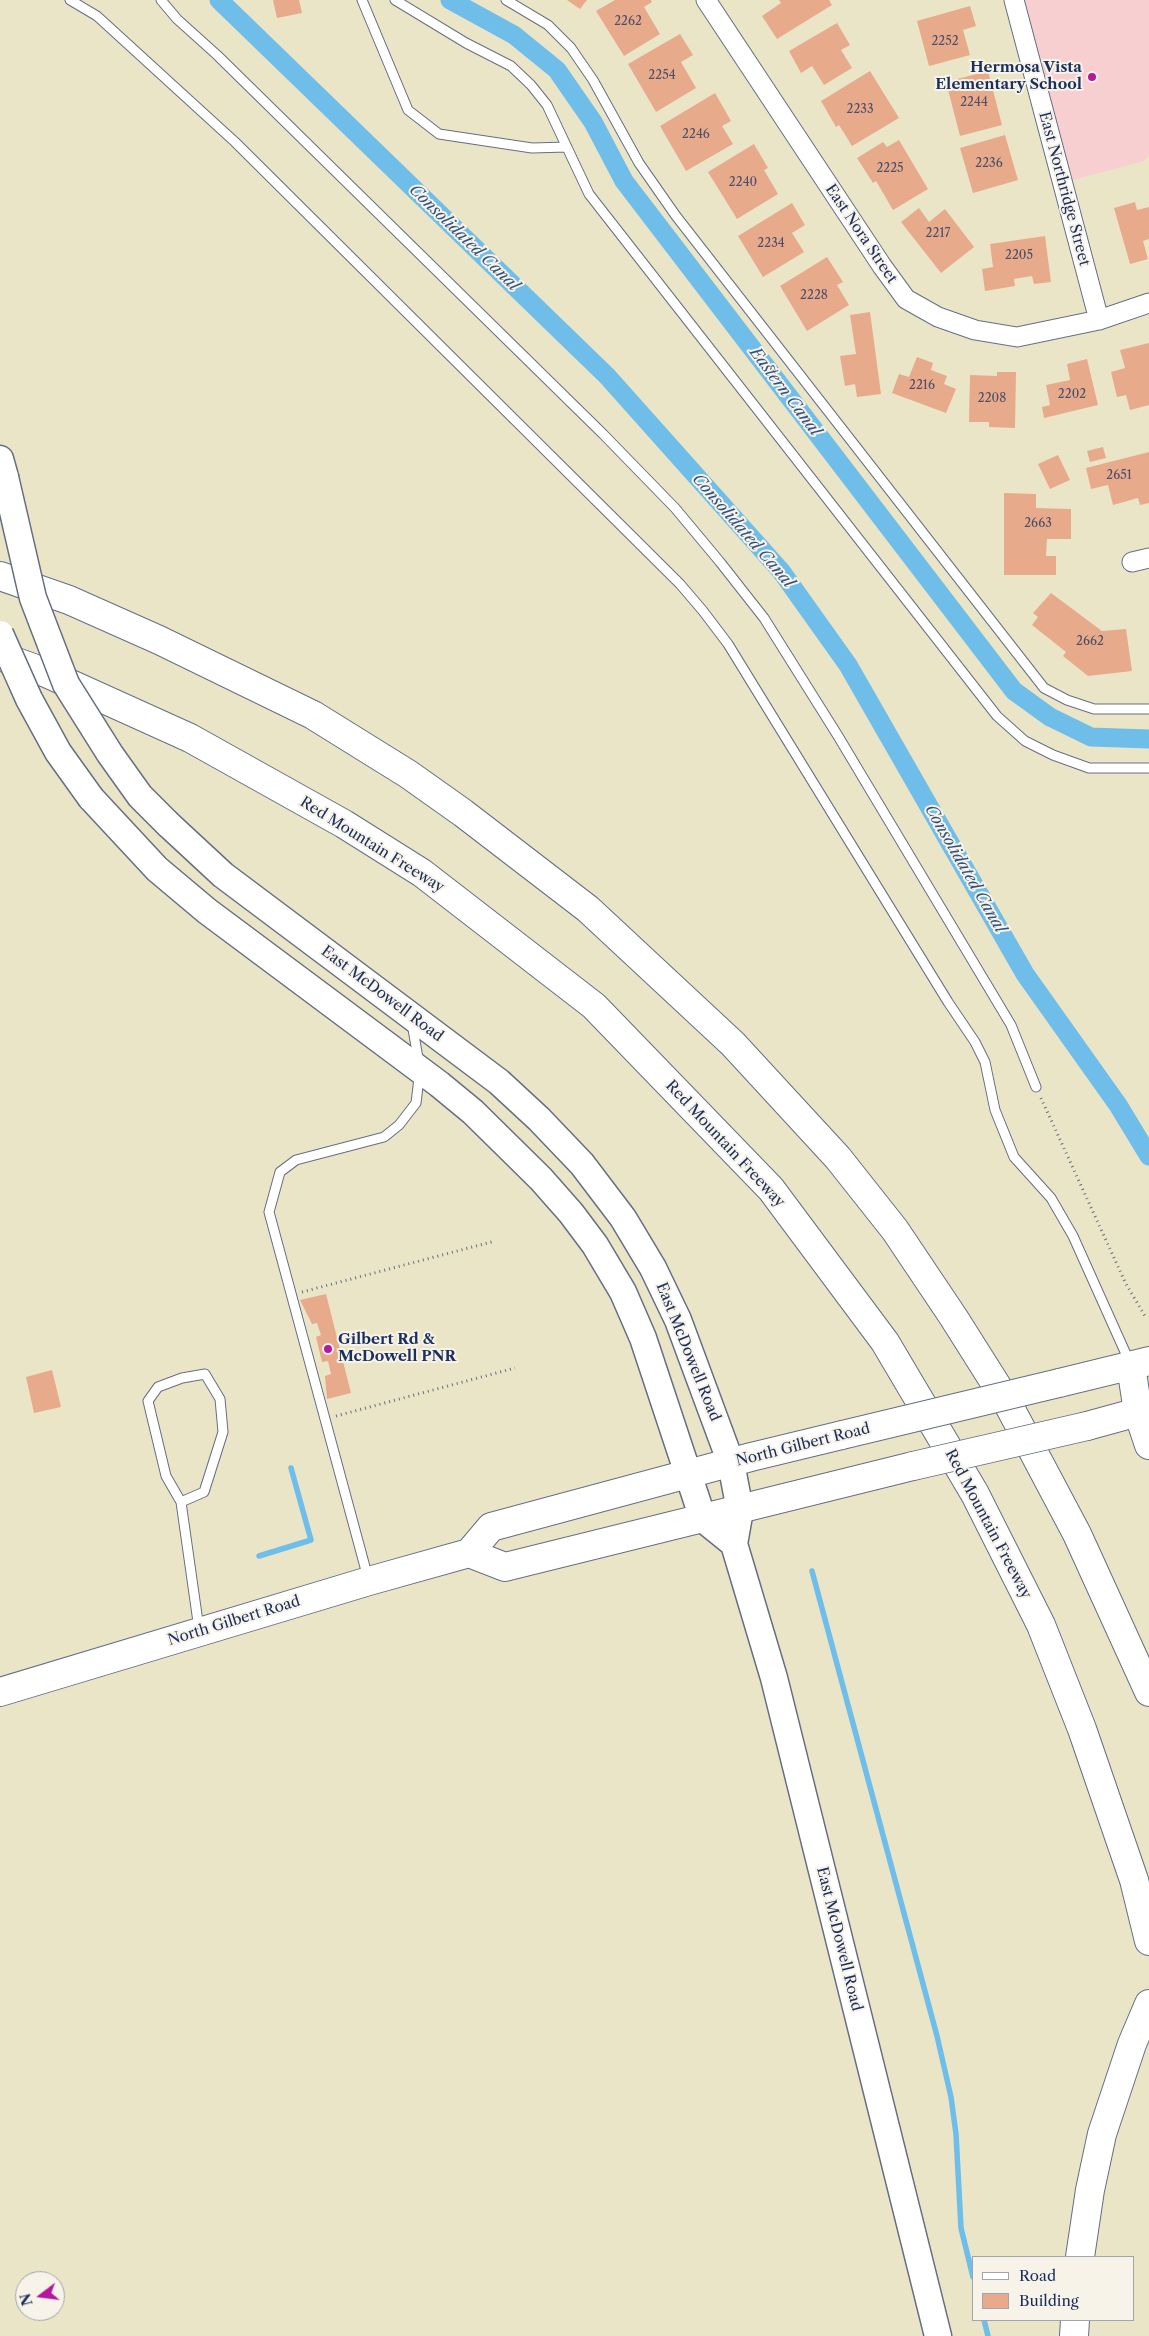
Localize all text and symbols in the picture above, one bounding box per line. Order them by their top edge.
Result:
house number: 2262 [614,15,642,29]
house number: 2252 [931,35,959,49]
place label: Hermosa Vista Elementary School [935,59,1082,94]
house number: 2254 [648,69,676,83]
marker: Hermosa Vista Elementary School [1086,71,1098,83]
house number: 2244 [960,96,988,110]
house number: 2233 [846,103,874,117]
street label: East Northridge Street [1035,110,1093,268]
house number: 2246 [682,128,710,142]
house number: 2236 [975,157,1003,171]
house number: 2225 [876,162,904,176]
house number: 2240 [729,176,757,190]
water label: Consolidated Canal [405,181,523,295]
street label: East Nora Street [821,181,901,287]
house number: 2217 [926,227,950,241]
house number: 2234 [757,237,785,251]
house number: 2205 [1005,249,1033,263]
house number: 2228 [800,289,828,303]
water label: Eastern Canal [745,344,825,440]
house number: 2216 [909,379,935,393]
house number: 2202 [1058,388,1086,402]
house number: 2208 [978,392,1006,406]
house number: 2651 [1106,469,1132,483]
water label: Consolidated Canal [688,470,798,592]
house number: 2663 [1024,517,1052,531]
house number: 2662 [1076,635,1104,649]
street label: Red Mountain Freeway [297,793,447,897]
water label: Consolidated Canal [920,801,1010,937]
street label: East McDowell Road [317,942,447,1046]
street label: Red Mountain Freeway [662,1077,788,1211]
street label: East McDowell Road [652,1280,724,1424]
place label: Gilbert Rd & McDowell PNR [338,1331,456,1366]
marker: Gilbert Rd & McDowell PNR [322,1343,334,1355]
street label: North Gilbert Road [734,1420,872,1470]
street label: Red Mountain Freeway [941,1446,1035,1602]
street label: North Gilbert Road [166,1592,302,1650]
street label: East McDowell Road [812,1865,866,2013]
legend [972,2256,1134,2321]
text: Road [1019,2266,1056,2285]
north arrow [15,2271,65,2321]
text: N [16,2291,37,2308]
text: Building [1019,2291,1079,2310]

